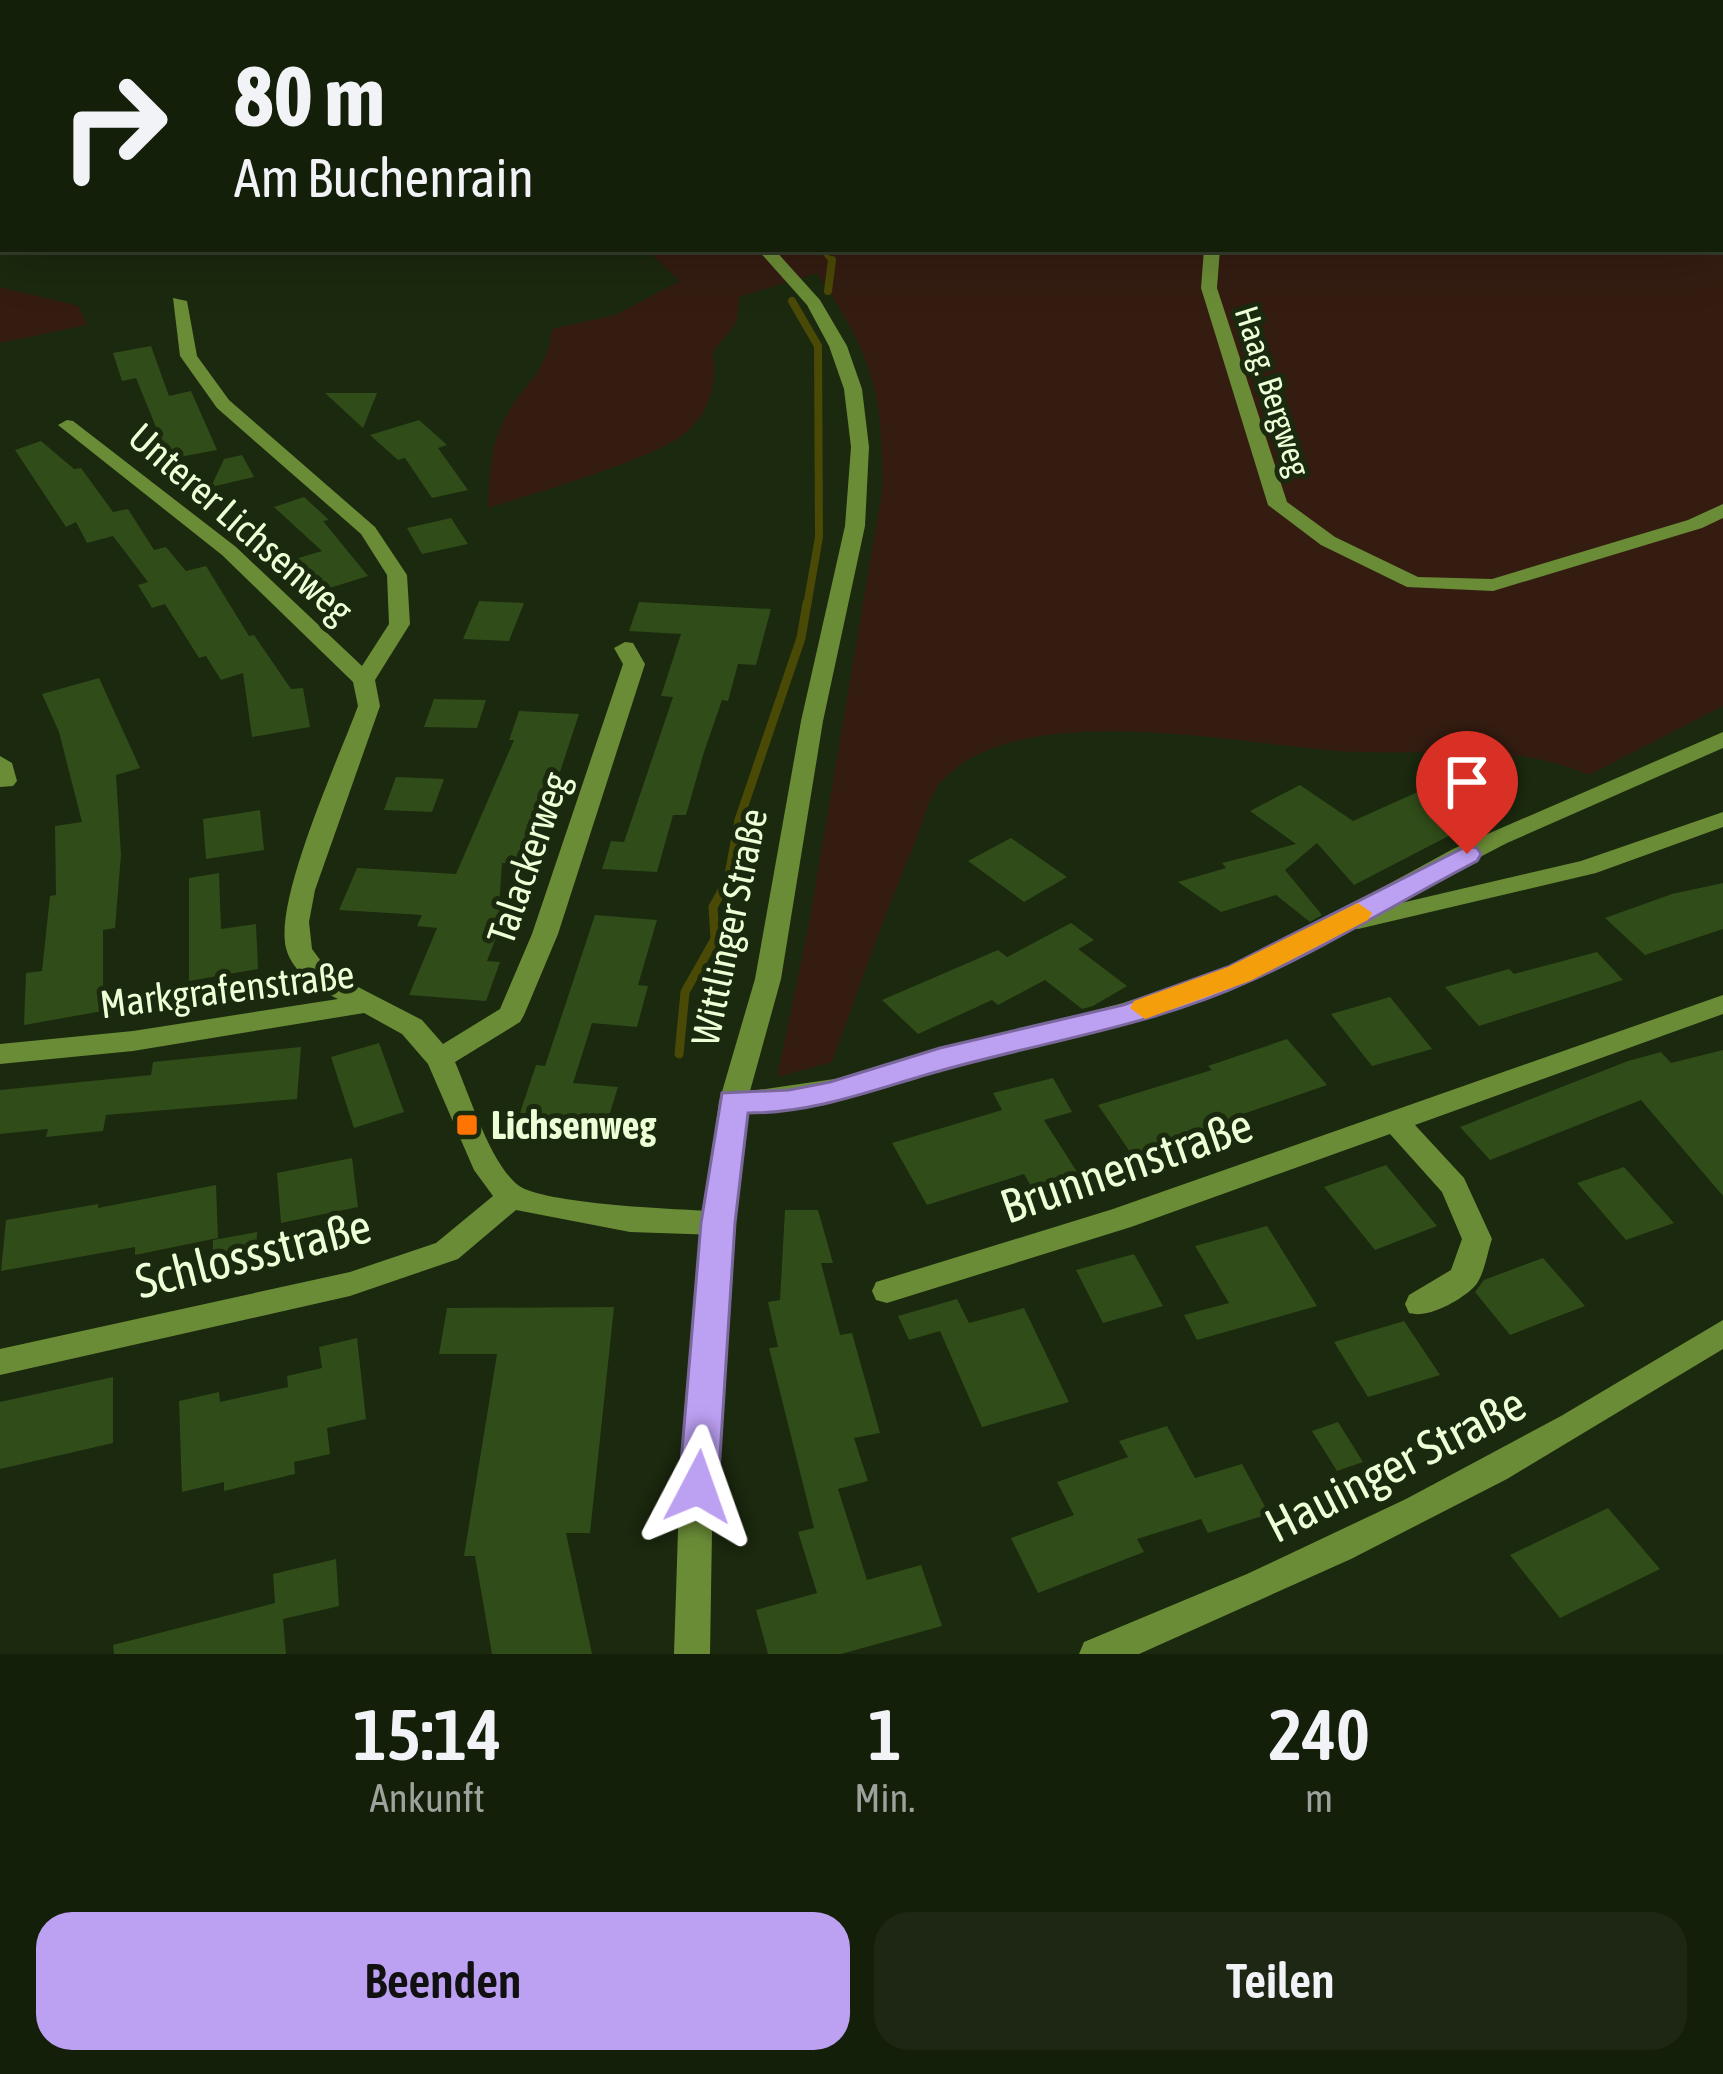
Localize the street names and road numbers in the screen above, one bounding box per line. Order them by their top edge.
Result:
street label: Haag. Bergweg [1228,301,1319,482]
street label: Unterer Lichsenweg [120,414,362,632]
street label: Talackerweg [478,766,578,949]
street label: Wittlinger Straße [682,805,776,1049]
street label: Markgrafenstraße [97,952,357,1026]
street label: Brunnenstraße [993,1096,1259,1234]
street label: Schlossstraße [130,1197,376,1309]
street label: Hauinger Straße [1256,1375,1534,1553]

